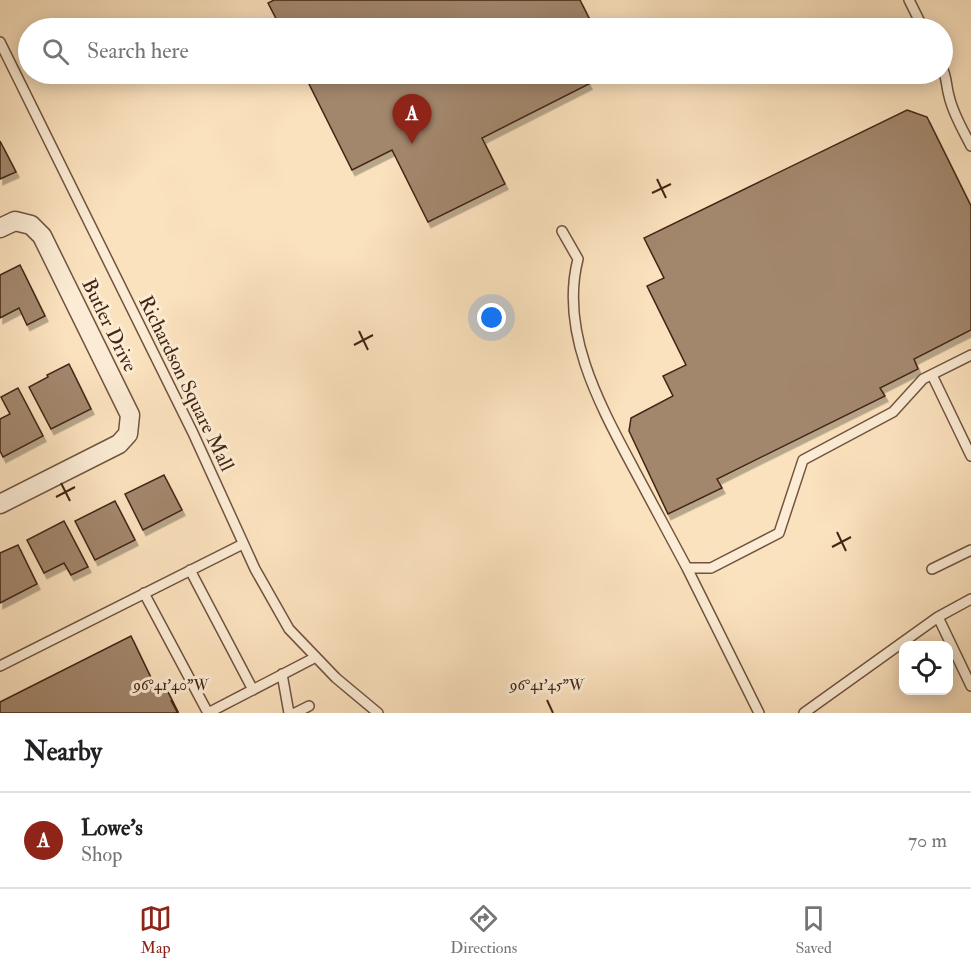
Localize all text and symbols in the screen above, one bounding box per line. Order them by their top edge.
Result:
search box [18,18,953,84]
icon: search [39,35,72,68]
text: Search here [87,37,189,65]
pin: A [392,94,432,144]
street label: Butler Drive [76,274,143,376]
street label: Richardson Square Mall [133,291,240,475]
your location [477,303,506,332]
map controls [899,641,953,695]
button: locate [899,641,953,695]
text: 96°41'40"W [132,676,209,695]
text: 96°41'45"W [509,676,585,695]
text: Nearby [24,736,102,768]
text: Lowe's [81,814,143,842]
text: A [37,828,50,853]
text: 70 m [908,828,947,853]
text: Shop [81,842,122,867]
tab: Map [139,902,172,958]
tab: Directions [450,902,517,958]
tab: Saved [795,902,832,958]

